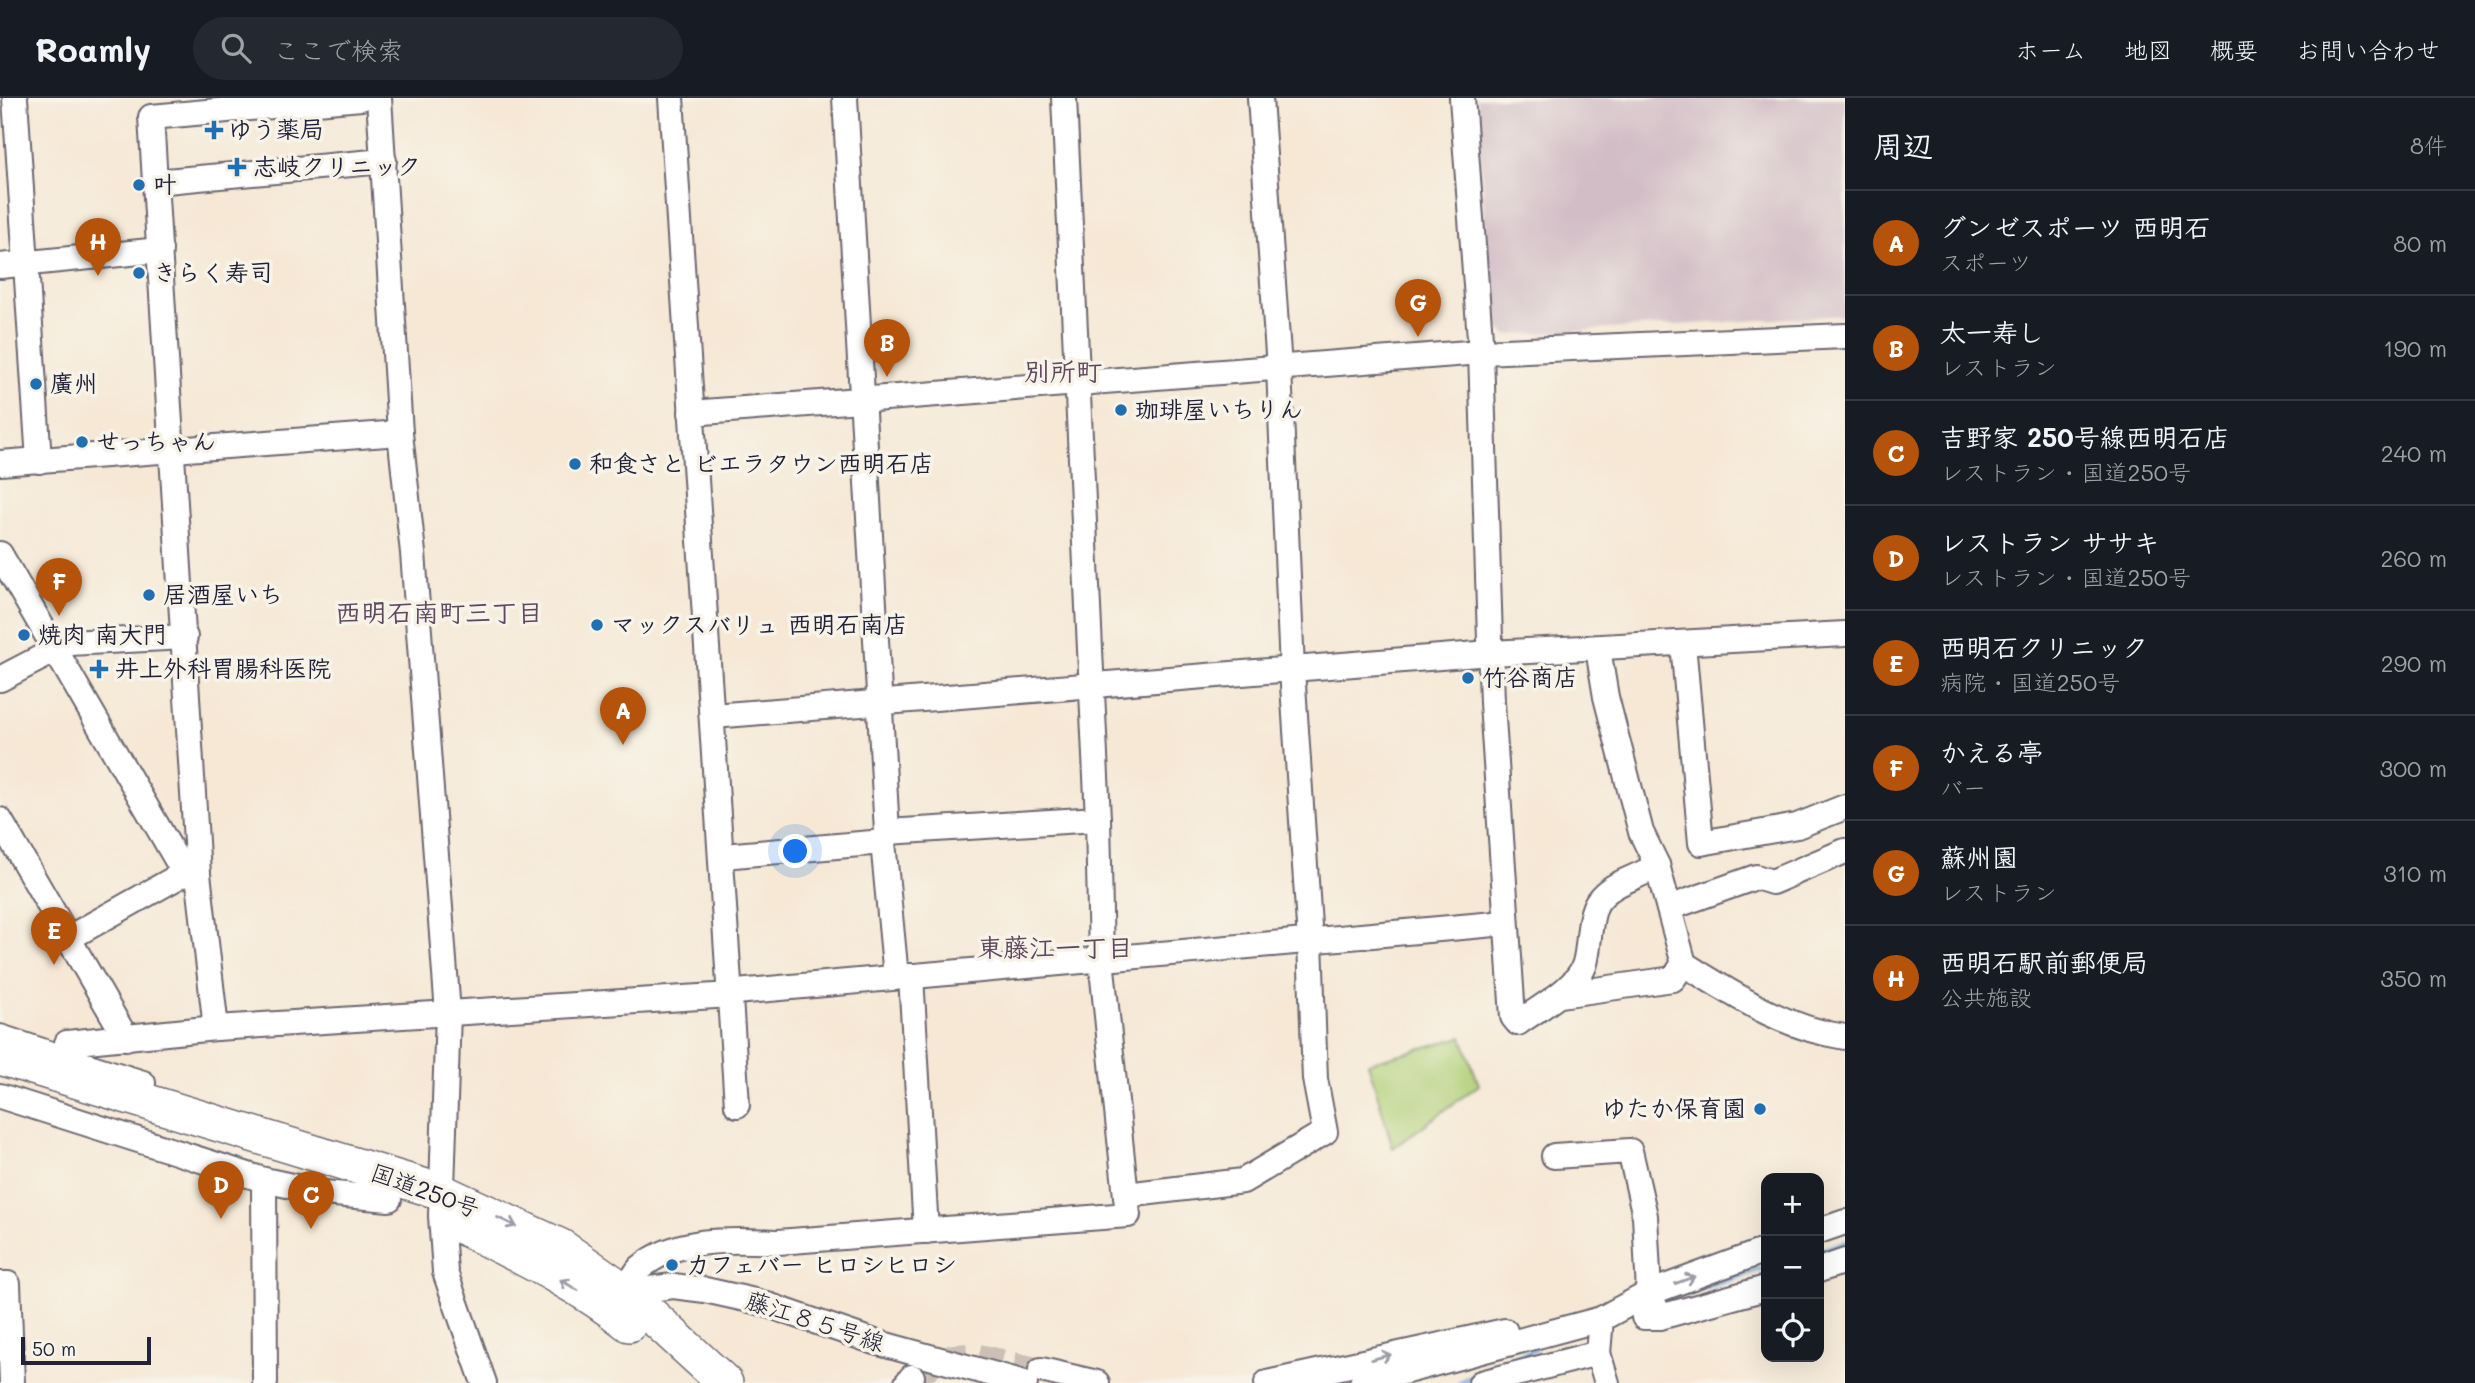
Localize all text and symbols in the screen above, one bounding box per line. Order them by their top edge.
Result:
search box [193,17,683,80]
text: Roamly [35,27,151,70]
icon: search [217,29,255,67]
text: ここで検索 [273,33,403,67]
text: ホーム [2015,34,2086,65]
text: 地図 [2124,34,2172,65]
text: 概要 [2210,34,2258,65]
text: お問い合わせ [2296,34,2440,65]
place label: ゆう薬局 [228,113,324,144]
marker: ゆう薬局 [206,122,222,138]
text: 周辺 [1873,125,1933,165]
text: 8件 [2410,130,2447,160]
place label: 志岐クリニック [253,150,421,181]
marker: 志岐クリニック [227,157,247,177]
place label: 叶 [153,168,177,199]
marker: 叶 [131,177,147,193]
text: グンゼスポーツ 西明石 [1940,210,2210,244]
pin: H [75,218,121,276]
text: A [1888,228,1904,258]
text: 80 m [2393,228,2447,258]
text: スポーツ [1940,247,2032,277]
place label: きらく寿司 [153,256,273,287]
marker: きらく寿司 [131,265,147,281]
pin: G [1395,279,1441,337]
text: 太一寿し [1940,315,2044,349]
pin: B [864,319,910,377]
text: B [1888,333,1904,363]
text: 190 m [2383,333,2447,363]
text: レストラン [1940,352,2057,382]
district label: 別所町 [1024,354,1102,388]
place label: 廣州 [50,367,98,398]
marker: 廣州 [28,376,44,392]
place label: 珈琲屋いちりん [1135,393,1303,424]
marker: 珈琲屋いちりん [1113,402,1129,418]
text: 吉野家 250号線西明石店 [1940,420,2230,454]
place label: せっちゃん [96,425,216,456]
marker: せっちゃん [74,434,90,450]
text: C [1887,438,1905,468]
text: 240 m [2381,438,2447,468]
place label: 和食さと ビエラタウン西明石店 [589,447,934,478]
marker: 和食さと ビエラタウン西明石店 [567,456,583,472]
text: レストラン · 国道250号 [1940,457,2191,487]
text: レストラン ササキ [1940,525,2159,559]
text: D [1888,543,1904,573]
text: 260 m [2380,543,2447,573]
pin: F [36,558,82,616]
text: レストラン · 国道250号 [1940,562,2191,592]
place label: 居酒屋いち [163,578,283,609]
marker: 居酒屋いち [141,587,157,603]
district label: 西明石南町三丁目 [335,595,543,629]
place label: マックスバリュ 西明石南店 [611,608,908,639]
marker: マックスバリュ 西明石南店 [589,617,605,633]
place label: 焼肉 南大門 [38,618,167,649]
marker: 焼肉 南大門 [16,627,32,643]
text: 西明石クリニック [1940,630,2148,664]
text: E [1889,648,1903,678]
text: 290 m [2381,648,2447,678]
place label: 井上外科胃腸科医院 [115,652,331,683]
marker: 井上外科胃腸科医院 [89,659,109,679]
place label: 竹谷商店 [1482,661,1578,692]
text: 病院 · 国道250号 [1940,667,2120,697]
marker: 竹谷商店 [1460,670,1476,686]
pin: A [600,687,646,745]
text: かえる亭 [1940,735,2043,769]
text: F [1889,753,1903,783]
text: 300 m [2379,753,2447,783]
text: バー [1940,772,1986,802]
your location [778,834,812,868]
text: 蘇州園 [1940,840,2018,874]
text: G [1887,858,1905,888]
text: 310 m [2383,858,2447,888]
text: レストラン [1940,877,2057,907]
pin: E [31,907,77,965]
district label: 東藤江一丁目 [977,930,1133,964]
text: 西明石駅前郵便局 [1940,945,2148,979]
text: H [1887,963,1905,993]
text: 350 m [2380,963,2447,993]
text: 公共施設 [1940,982,2032,1012]
place label: ゆたか保育園 [1602,1092,1746,1123]
marker: ゆたか保育園 [1752,1101,1768,1117]
street label: 国道250号 [367,1156,484,1224]
pin: D [198,1161,244,1219]
pin: C [288,1171,334,1229]
map controls [1761,1173,1824,1362]
button: + [1761,1173,1824,1236]
one-way arrow [496,1216,517,1229]
button: − [1761,1236,1824,1299]
place label: カフェバー ヒロシヒロシ [686,1248,957,1279]
marker: カフェバー ヒロシヒロシ [664,1257,680,1273]
one-way arrow [1673,1273,1695,1285]
one-way arrow [560,1277,580,1291]
street label: 藤江８５号線 [742,1284,889,1358]
button: locate [1761,1299,1824,1362]
scale bar [21,1334,150,1366]
text: 50 m [32,1336,76,1361]
one-way arrow [1369,1350,1392,1364]

